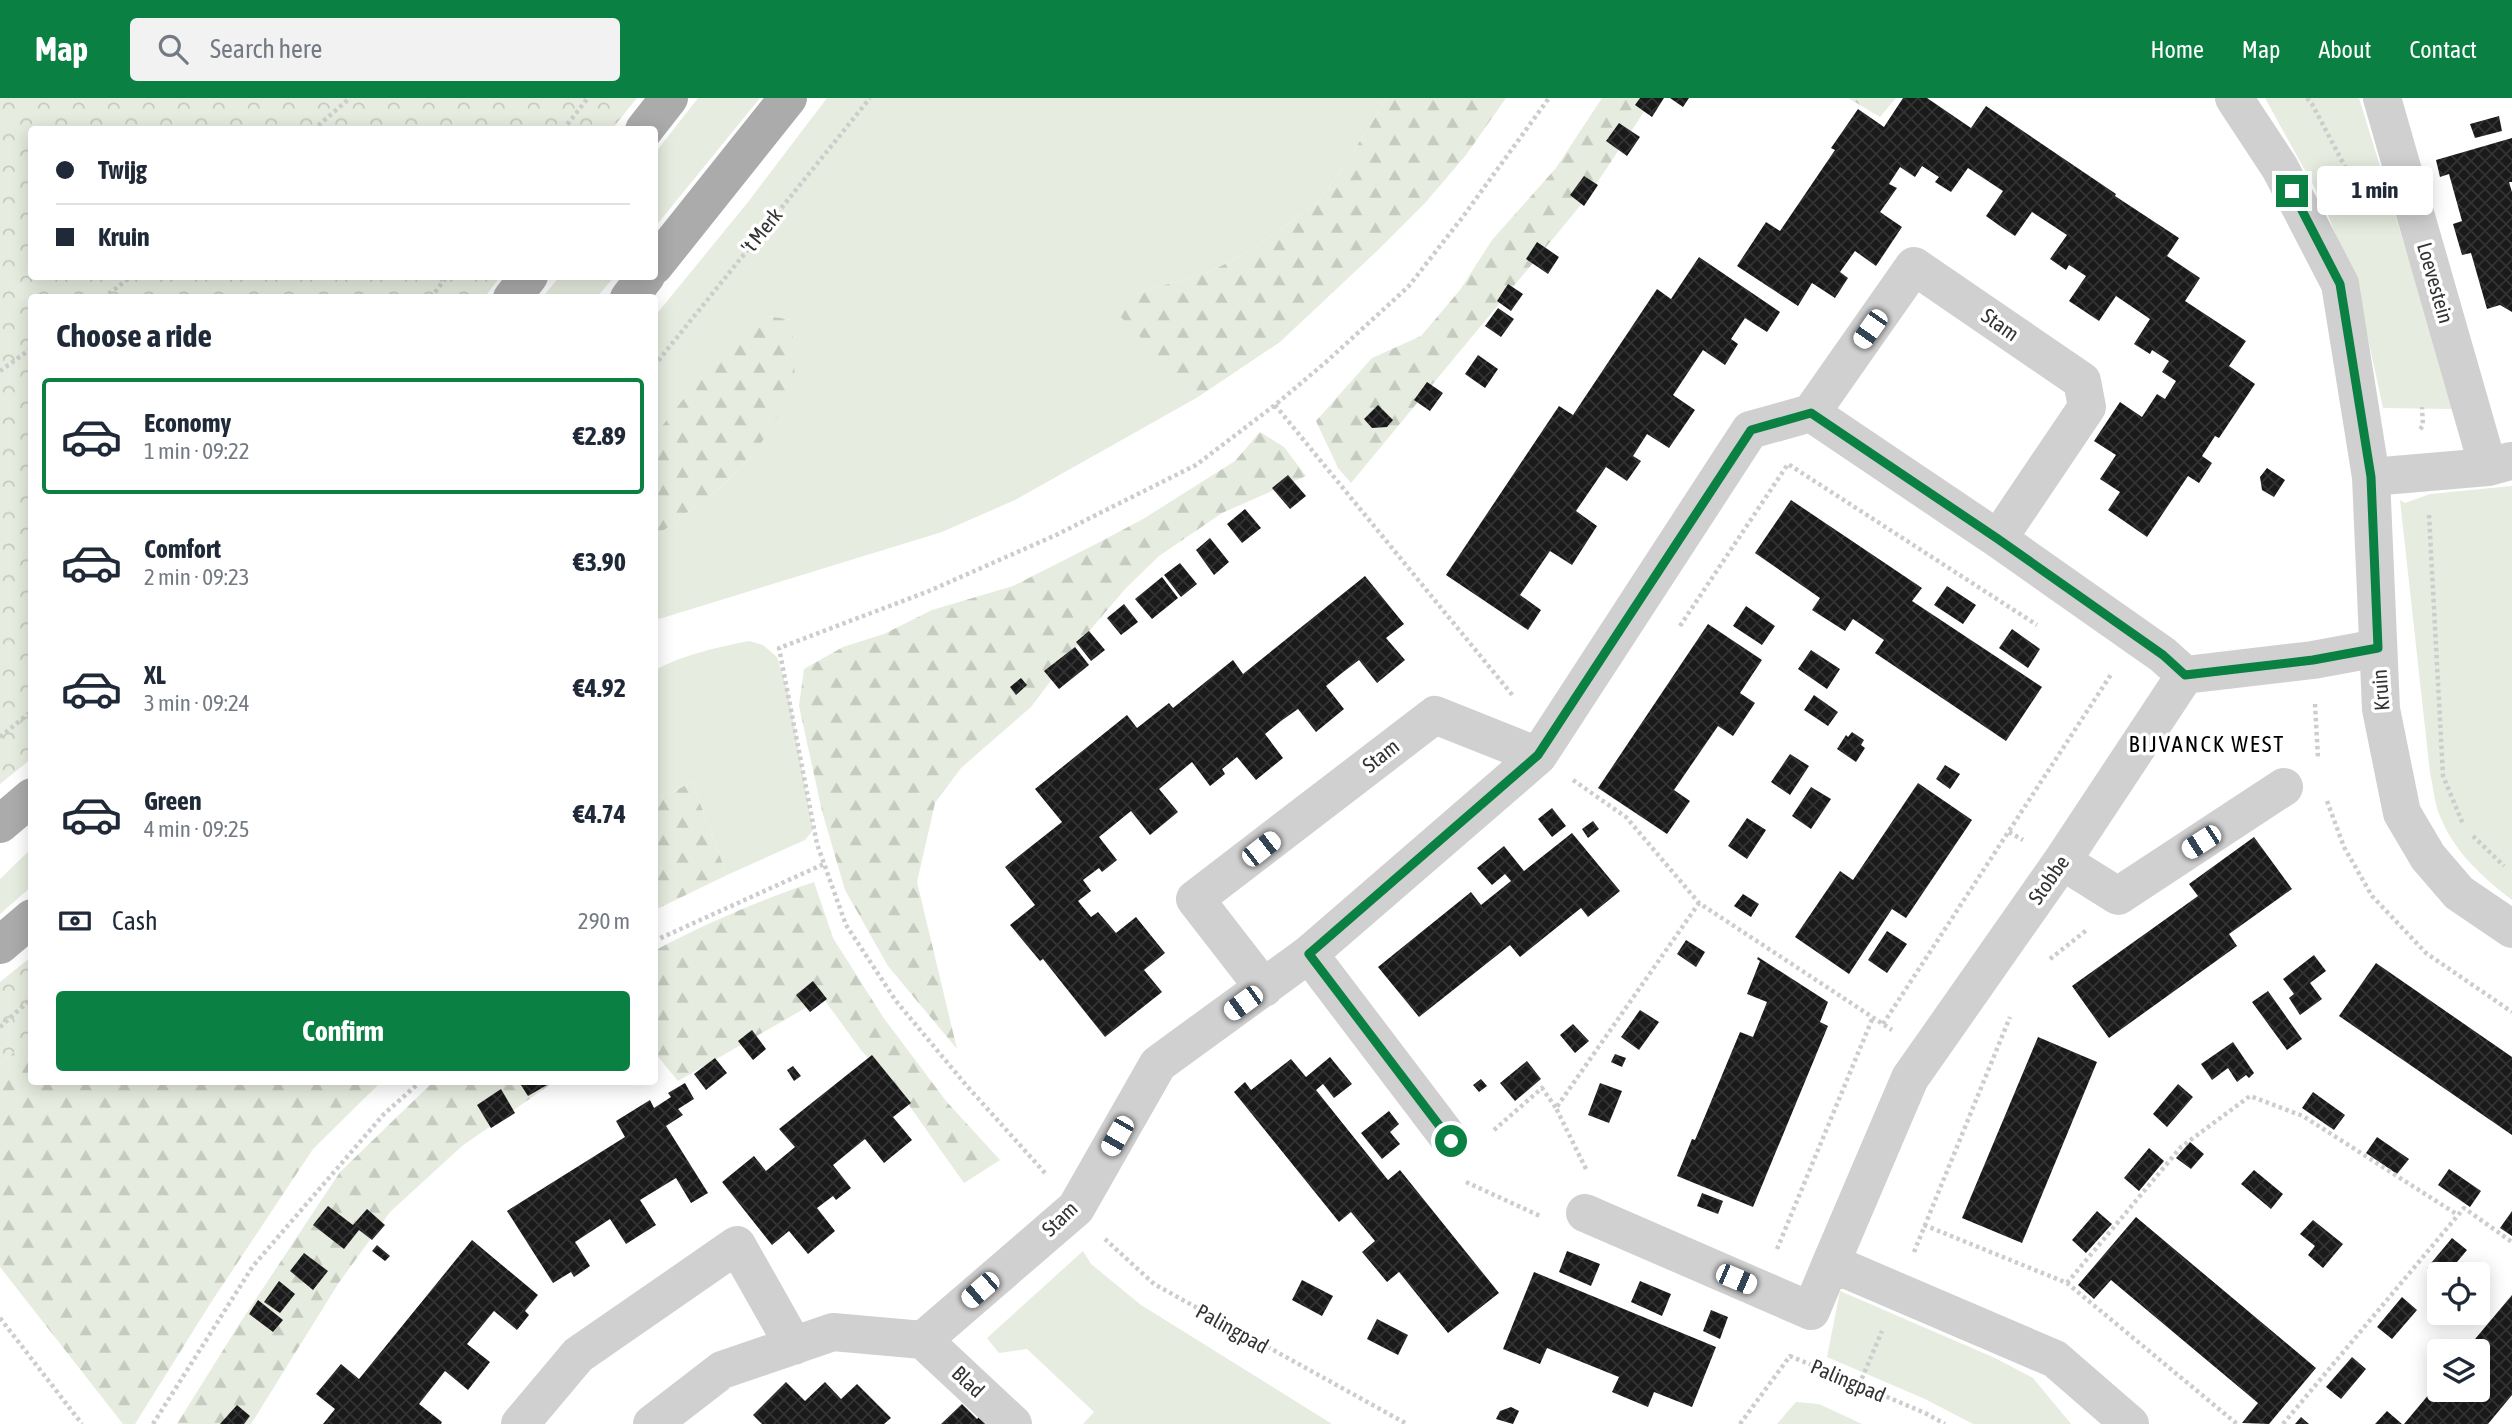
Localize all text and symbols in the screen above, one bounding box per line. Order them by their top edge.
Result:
search box [130,18,620,81]
text: Map [35,30,88,68]
icon: search [154,30,192,68]
text: Search here [210,34,322,64]
text: Home [2150,36,2204,63]
text: Map [2242,36,2280,63]
text: About [2318,36,2371,63]
text: Contact [2409,36,2477,63]
text: Twijg [98,155,147,185]
callout: 1 min [2316,166,2432,216]
route end [2276,175,2308,207]
text: 1 min [2352,177,2398,203]
street label: 't Merk [736,203,787,258]
text: Kruin [98,222,150,252]
street label: Loevestein [2413,239,2459,326]
street label: Stam [1977,303,2024,345]
car [1850,306,1891,352]
text: Choose a ride [56,317,212,354]
icon: car [60,405,123,468]
text: Economy [144,408,231,438]
text: €2.89 [573,421,626,451]
text: 1 min · 09:22 [144,438,250,464]
icon: car [60,531,123,594]
text: Comfort [144,534,221,564]
text: €3.90 [573,547,626,577]
text: 2 min · 09:23 [144,564,250,590]
icon: car [60,657,123,720]
text: XL [144,660,166,690]
street label: Kruin [2367,668,2393,712]
text: €4.92 [573,673,626,703]
text: 3 min · 09:24 [144,690,250,716]
district label: BIJVANCK WEST [2129,731,2285,757]
street label: Stam [1357,734,1403,777]
icon: car [60,783,123,846]
text: Green [144,786,202,816]
text: €4.74 [573,799,626,829]
text: 4 min · 09:25 [144,816,250,842]
car [2178,822,2225,862]
car [1238,828,1285,870]
street label: Stobbe [2023,850,2073,908]
icon: cash [56,902,94,940]
text: Cash [112,906,158,936]
text: 290 m [578,908,630,934]
car [1220,982,1267,1024]
button: Confirm [56,991,630,1071]
car [1098,1113,1137,1159]
route start [1435,1125,1467,1157]
street label: Stam [1037,1196,1082,1241]
car [1713,1261,1760,1297]
map controls [2427,1262,2490,1402]
button: locate [2427,1262,2490,1325]
car [958,1268,1003,1312]
street label: Palingpad [1192,1298,1273,1358]
button: layers [2427,1339,2490,1402]
street label: Palingpad [1807,1354,1889,1407]
street label: Blad [948,1360,990,1402]

